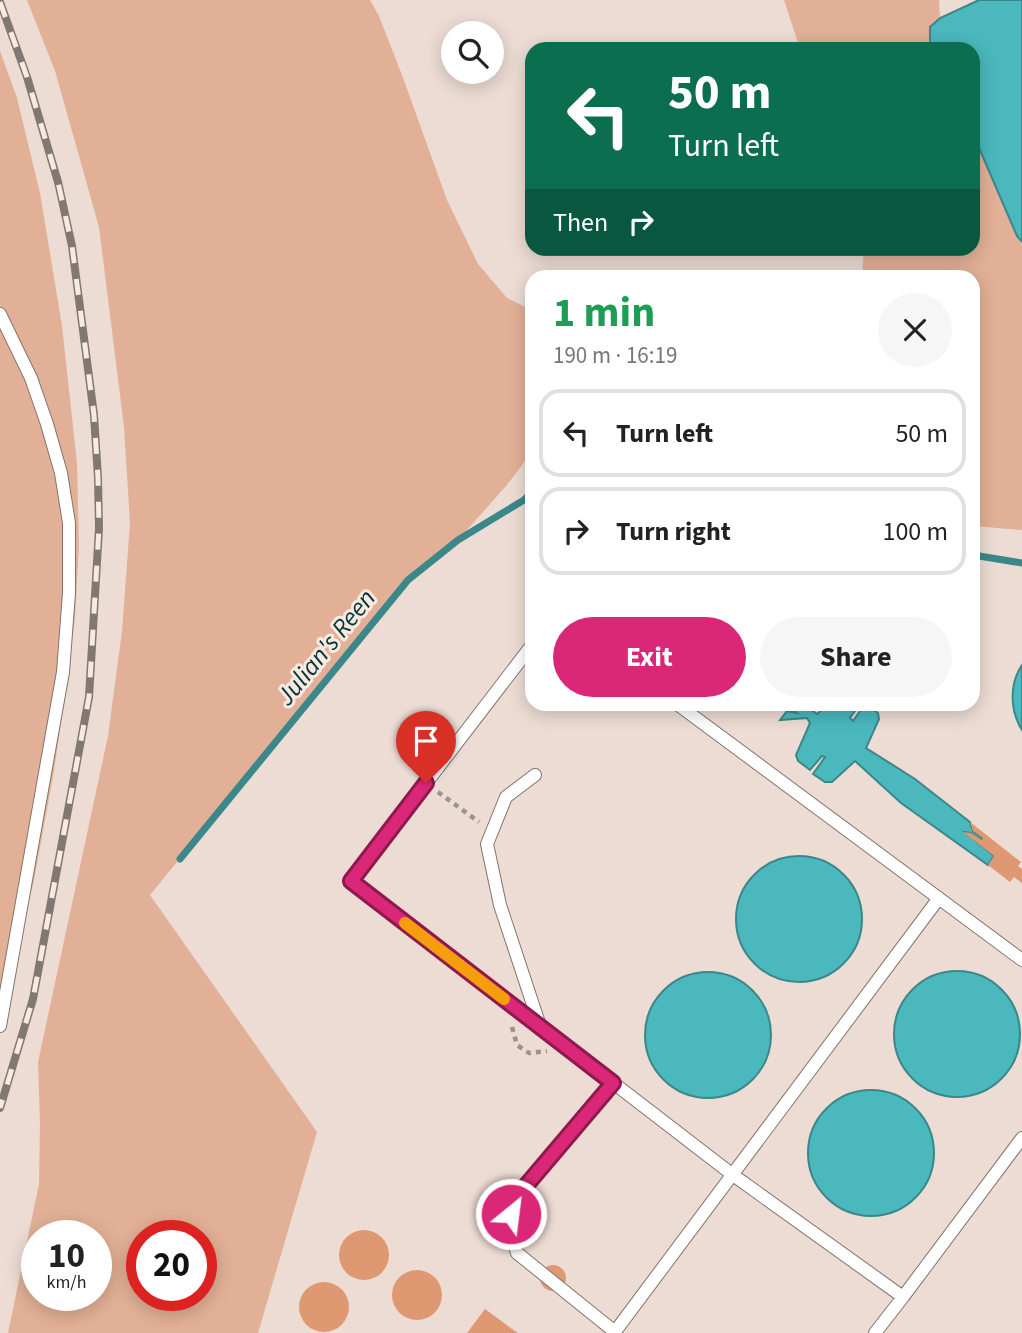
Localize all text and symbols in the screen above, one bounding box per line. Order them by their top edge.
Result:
map controls [441,21,504,84]
button: search [441,21,504,84]
text: 50 m [668,58,772,128]
icon: left [553,70,644,161]
text: Turn left [668,123,779,169]
icon: right [622,203,660,241]
text: Then [553,204,608,241]
text: 1 min [553,283,655,343]
button: close [878,293,952,367]
text: 190 m · 16:19 [553,339,677,372]
icon: left [557,414,595,452]
text: Turn left [616,415,713,452]
text: 50 m [895,415,948,452]
icon: right [557,512,595,550]
text: Turn right [616,513,731,550]
text: 100 m [882,513,948,550]
water label: Julian's Reen [267,581,384,714]
button: Exit [553,617,746,697]
button: Share [760,617,952,697]
pin [396,711,456,783]
icon: arrive [407,722,445,760]
position arrow [474,1177,548,1251]
speed limit sign: 20 [126,1220,217,1311]
text: 10 [48,1231,85,1281]
text: km/h [47,1270,86,1295]

